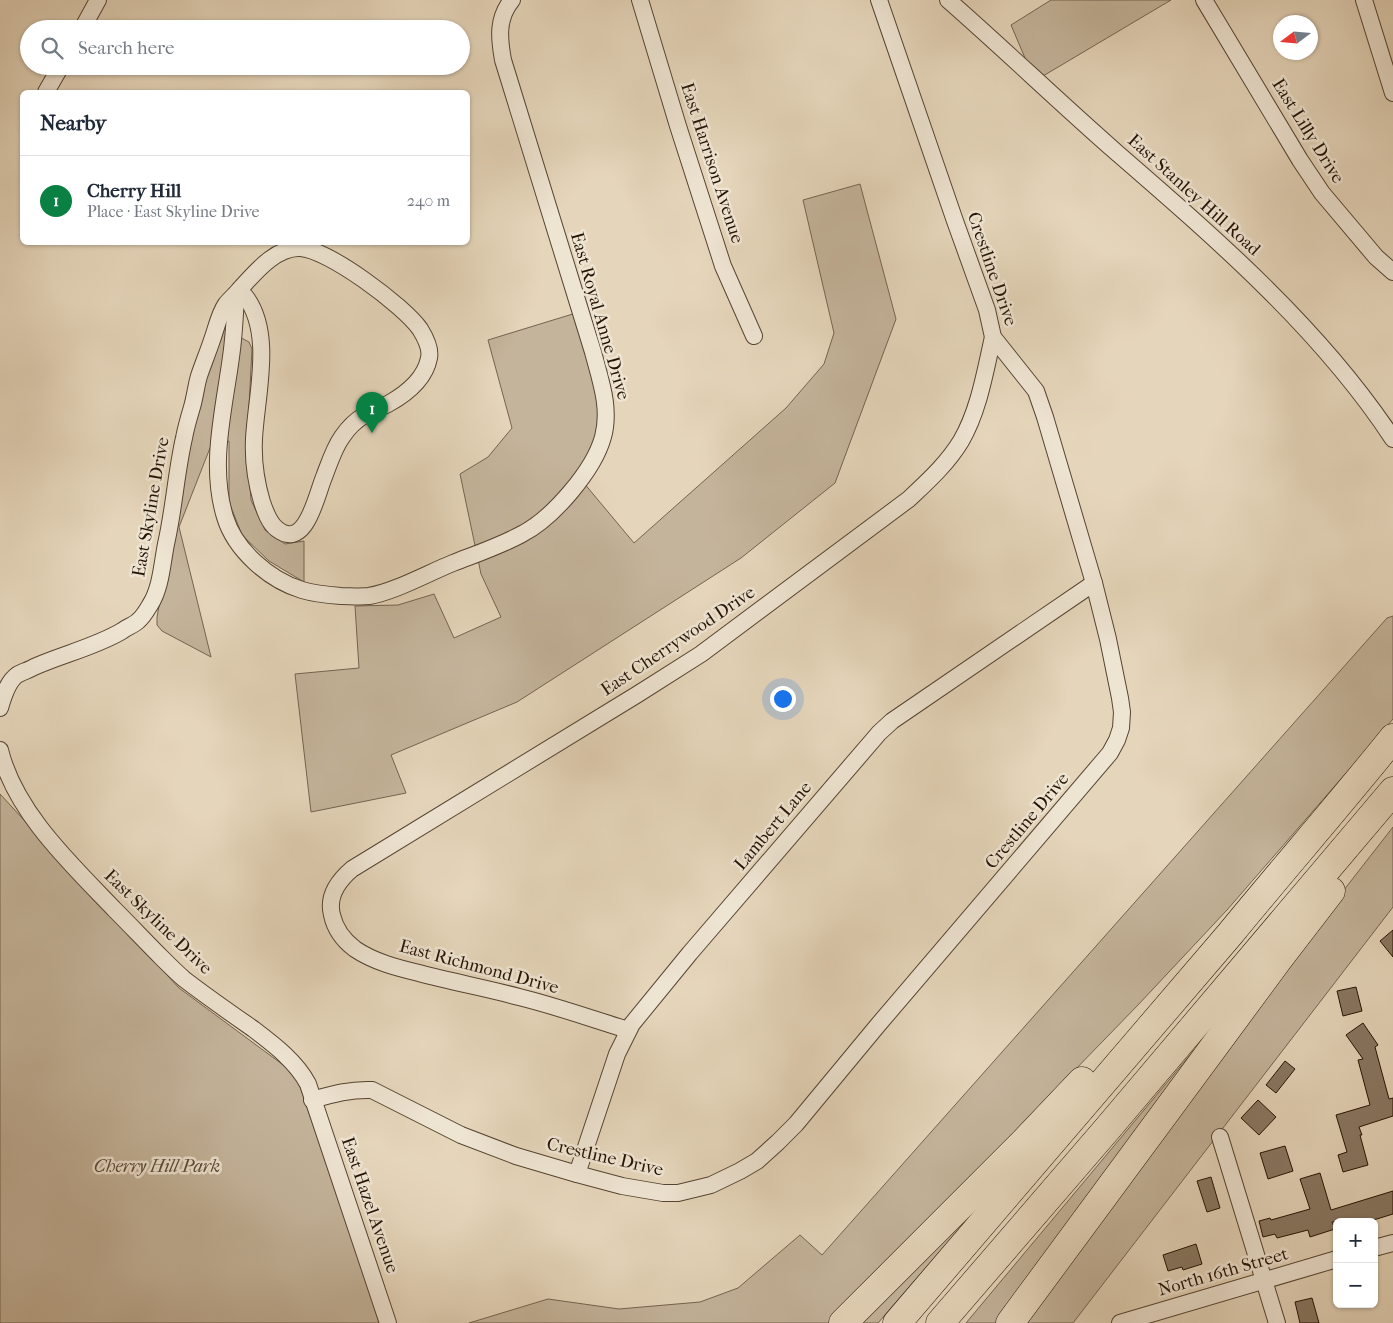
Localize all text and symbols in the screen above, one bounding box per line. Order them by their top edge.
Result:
north arrow [1273,15,1318,60]
search box [20,20,470,75]
icon: search [38,34,66,62]
text: Search here [78,37,174,59]
street label: East Lilly Drive [1267,75,1349,187]
street label: East Harrison Avenue [676,80,748,246]
text: Nearby [40,111,106,135]
street label: East Stanley Hill Road [1123,130,1265,260]
text: Cherry Hill [87,180,181,202]
text: 1 [53,191,59,210]
text: 240 m [407,191,450,210]
text: Place · East Skyline Drive [87,202,260,221]
street label: Crestline Drive [963,209,1021,329]
street label: East Royal Anne Drive [566,230,634,402]
pin: 1 [356,392,388,433]
street label: East Skyline Drive [128,435,174,579]
street label: East Cherrywood Drive [597,582,759,700]
your location [770,686,796,712]
street label: Crestline Drive [981,769,1073,873]
street label: Lambert Lane [730,777,816,874]
street label: East Skyline Drive [100,865,216,979]
street label: East Richmond Drive [397,936,561,998]
street label: Crestline Drive [545,1133,665,1181]
street label: East Hazel Avenue [337,1134,403,1276]
park label: Cherry Hill Park [94,1156,220,1177]
map controls [1333,1218,1378,1308]
button: + [1333,1218,1378,1263]
street label: North 16th Street [1155,1243,1291,1301]
button: − [1333,1263,1378,1308]

